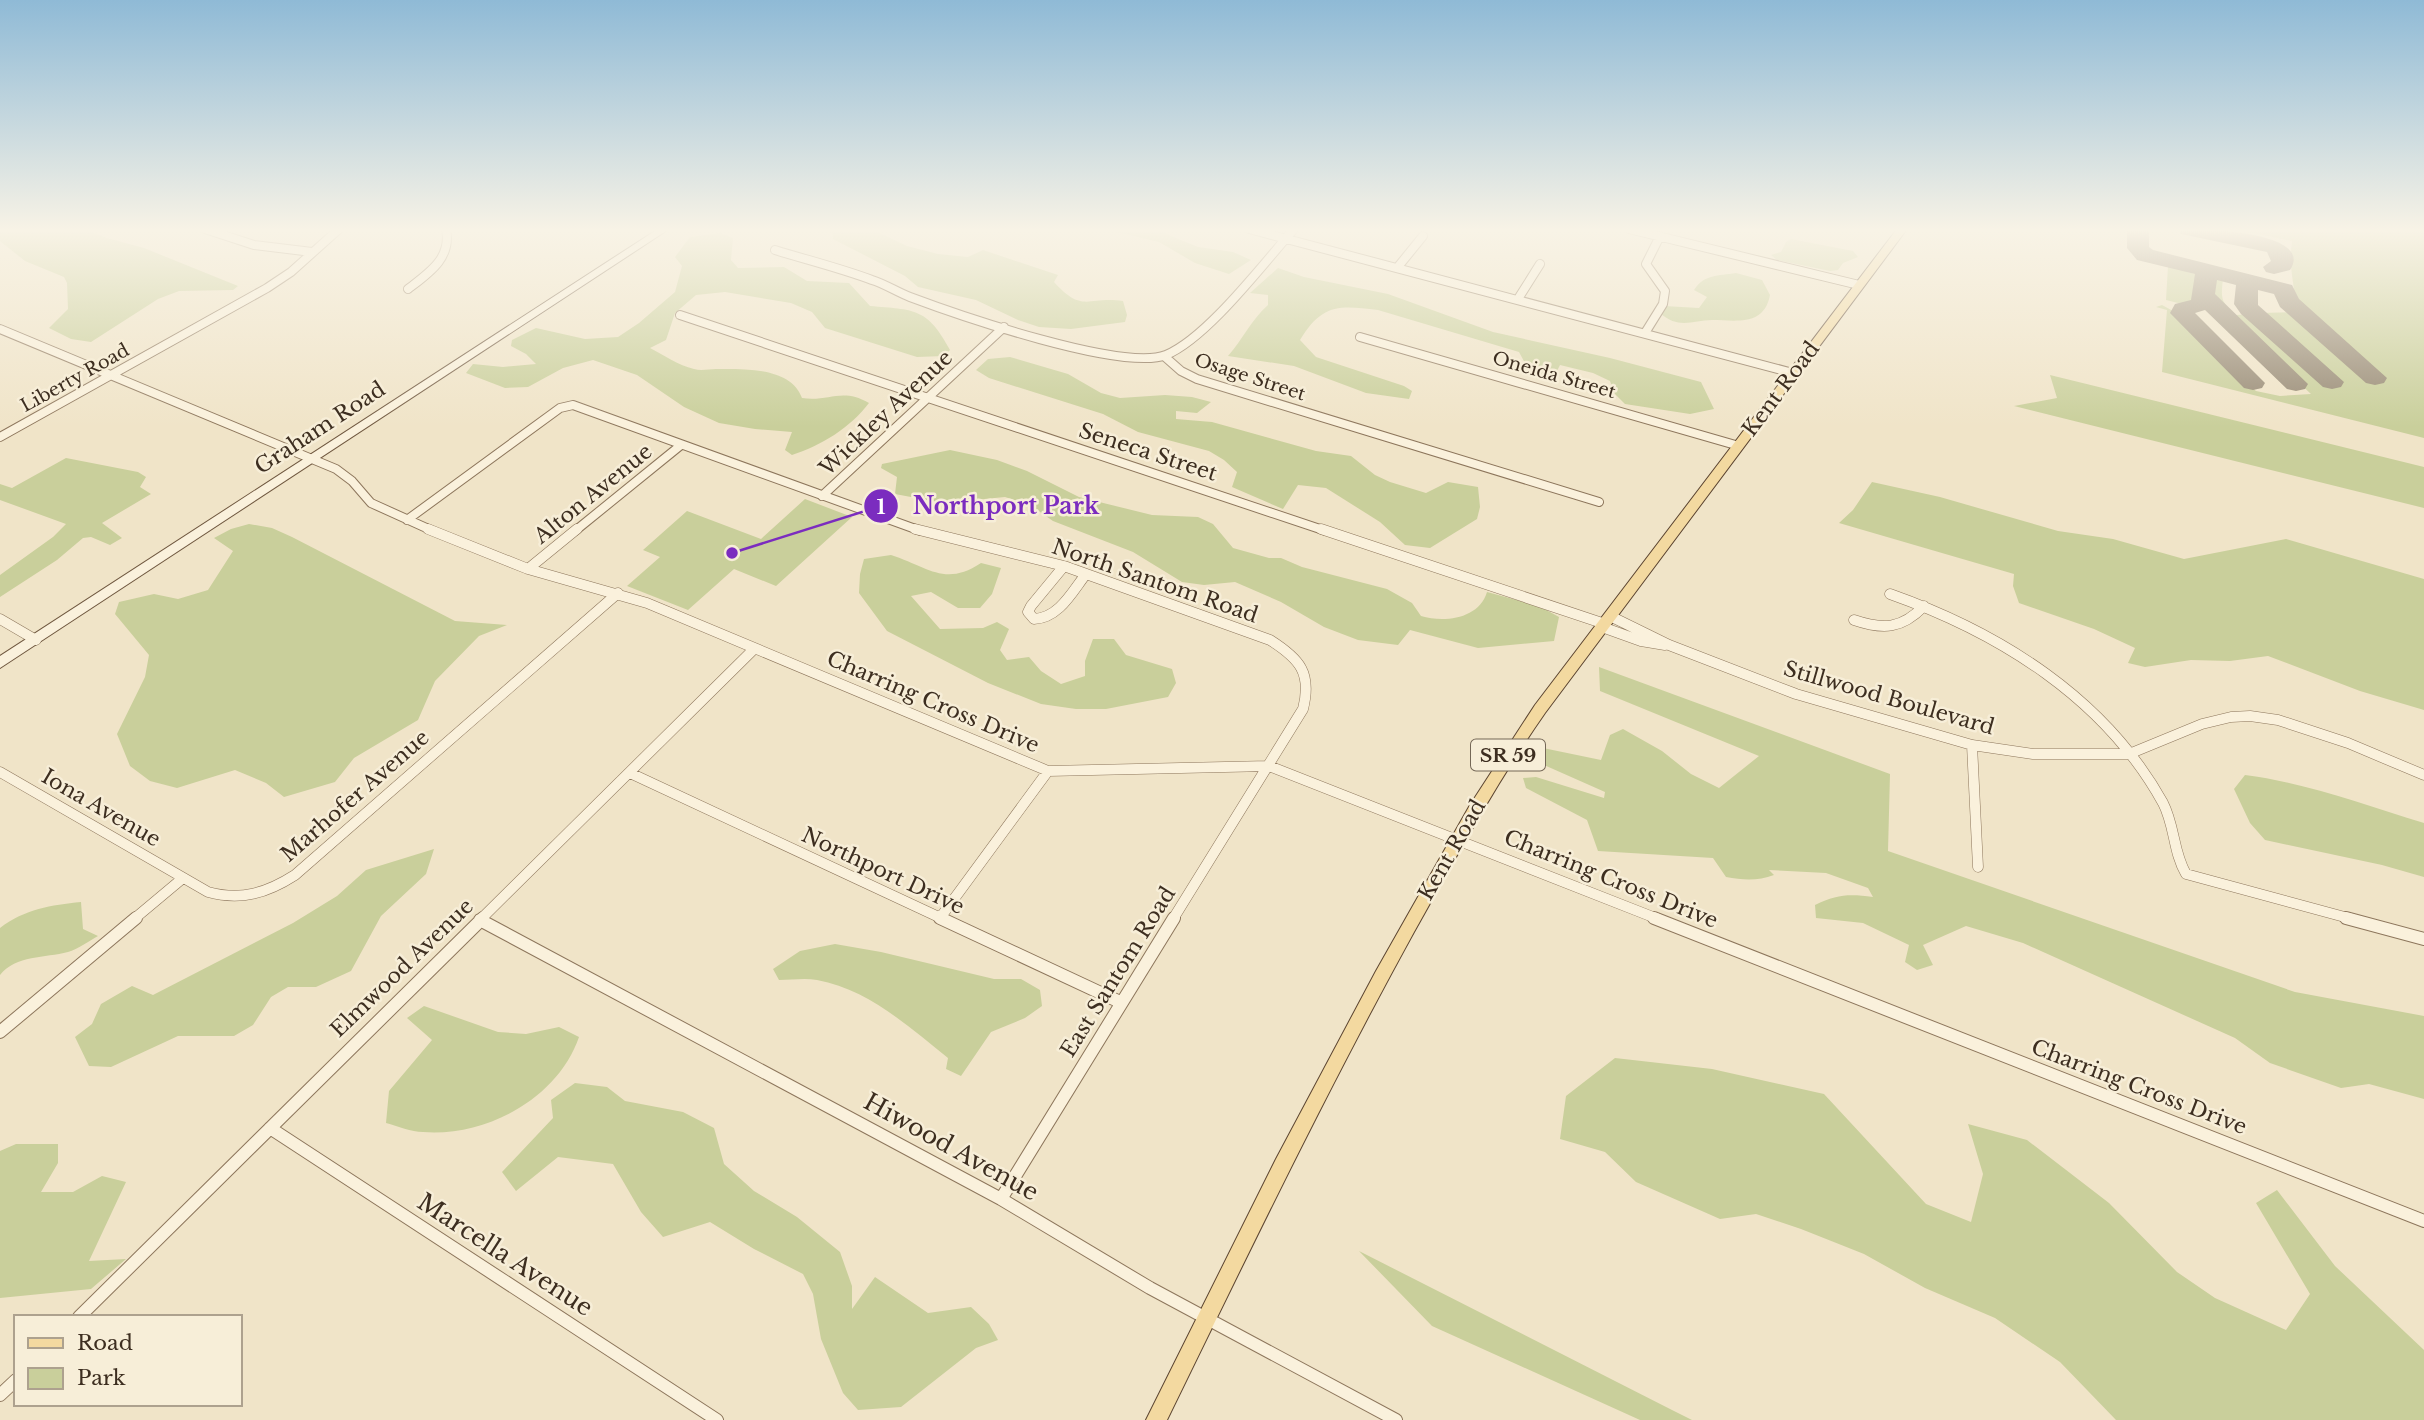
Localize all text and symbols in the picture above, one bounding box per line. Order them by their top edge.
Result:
street label: Kent Road [1737,336,1825,442]
street label: Liberty Road [17,339,133,417]
street label: Wickley Avenue [813,345,958,482]
street label: Oneida Street [1490,347,1618,403]
street label: Osage Street [1192,349,1308,405]
street label: Graham Road [250,376,390,480]
street label: Seneca Street [1076,417,1221,487]
street label: Alton Avenue [528,438,657,550]
callout: Northport Park [864,484,1114,528]
text: Northport Park [913,492,1100,520]
text: 1 [876,494,886,520]
street label: North Santom Road [1049,534,1261,628]
street label: Charring Cross Drive [823,645,1043,759]
street label: Stillwood Boulevard [1781,655,1997,741]
street label: Marhofer Avenue [276,725,434,867]
road number: SR 59 [1471,740,1545,770]
street label: Iona Avenue [37,764,165,852]
street label: Kent Road [1413,795,1491,905]
street label: Northport Drive [798,822,968,920]
street label: Charring Cross Drive [1500,824,1722,934]
street label: East Santom Road [1055,882,1181,1062]
street label: Elmwood Avenue [325,893,479,1043]
street label: Charring Cross Drive [2028,1034,2250,1140]
street label: Hiwood Avenue [859,1087,1044,1207]
street label: Marcella Avenue [412,1187,598,1322]
legend [14,1315,242,1406]
text: Road [77,1330,133,1356]
text: Park [77,1365,126,1391]

